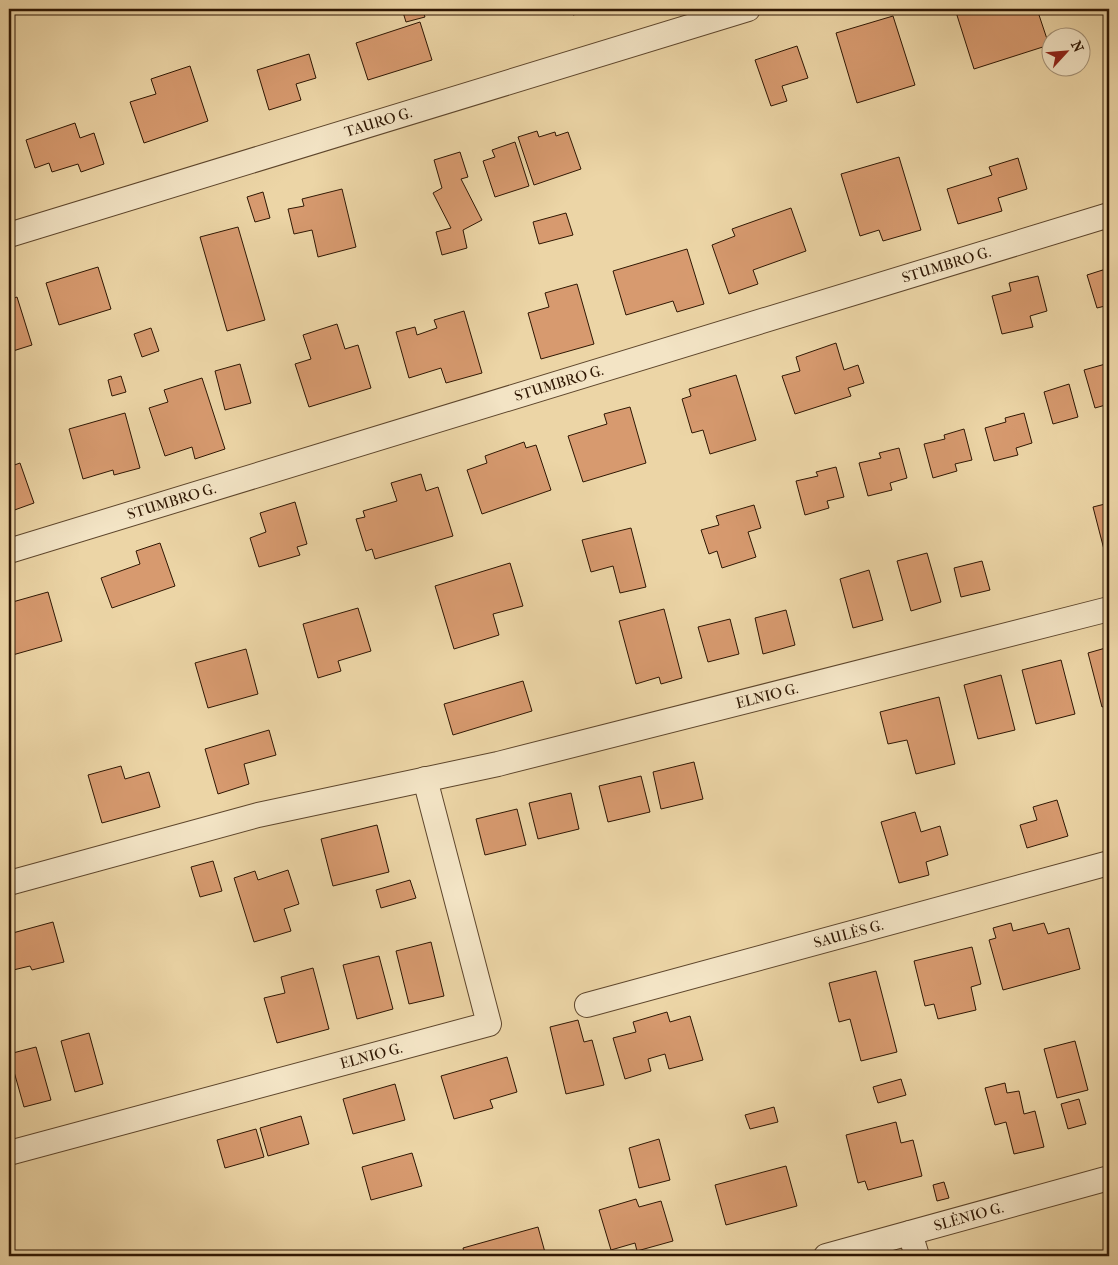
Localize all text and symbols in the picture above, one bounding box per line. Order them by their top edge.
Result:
north arrow [1040,28,1090,78]
text: N [1067,38,1087,55]
street label: TAURO G. [342,103,414,141]
street label: STUMBRO G. [900,243,993,287]
street label: STUMBRO G. [512,361,606,405]
street label: STUMBRO G. [125,479,218,523]
street label: ELNIO G. [734,679,800,712]
street label: SAULĖS G. [812,916,885,952]
street label: ELNIO G. [338,1039,404,1073]
street label: SLĖNIO G. [932,1198,1006,1235]

